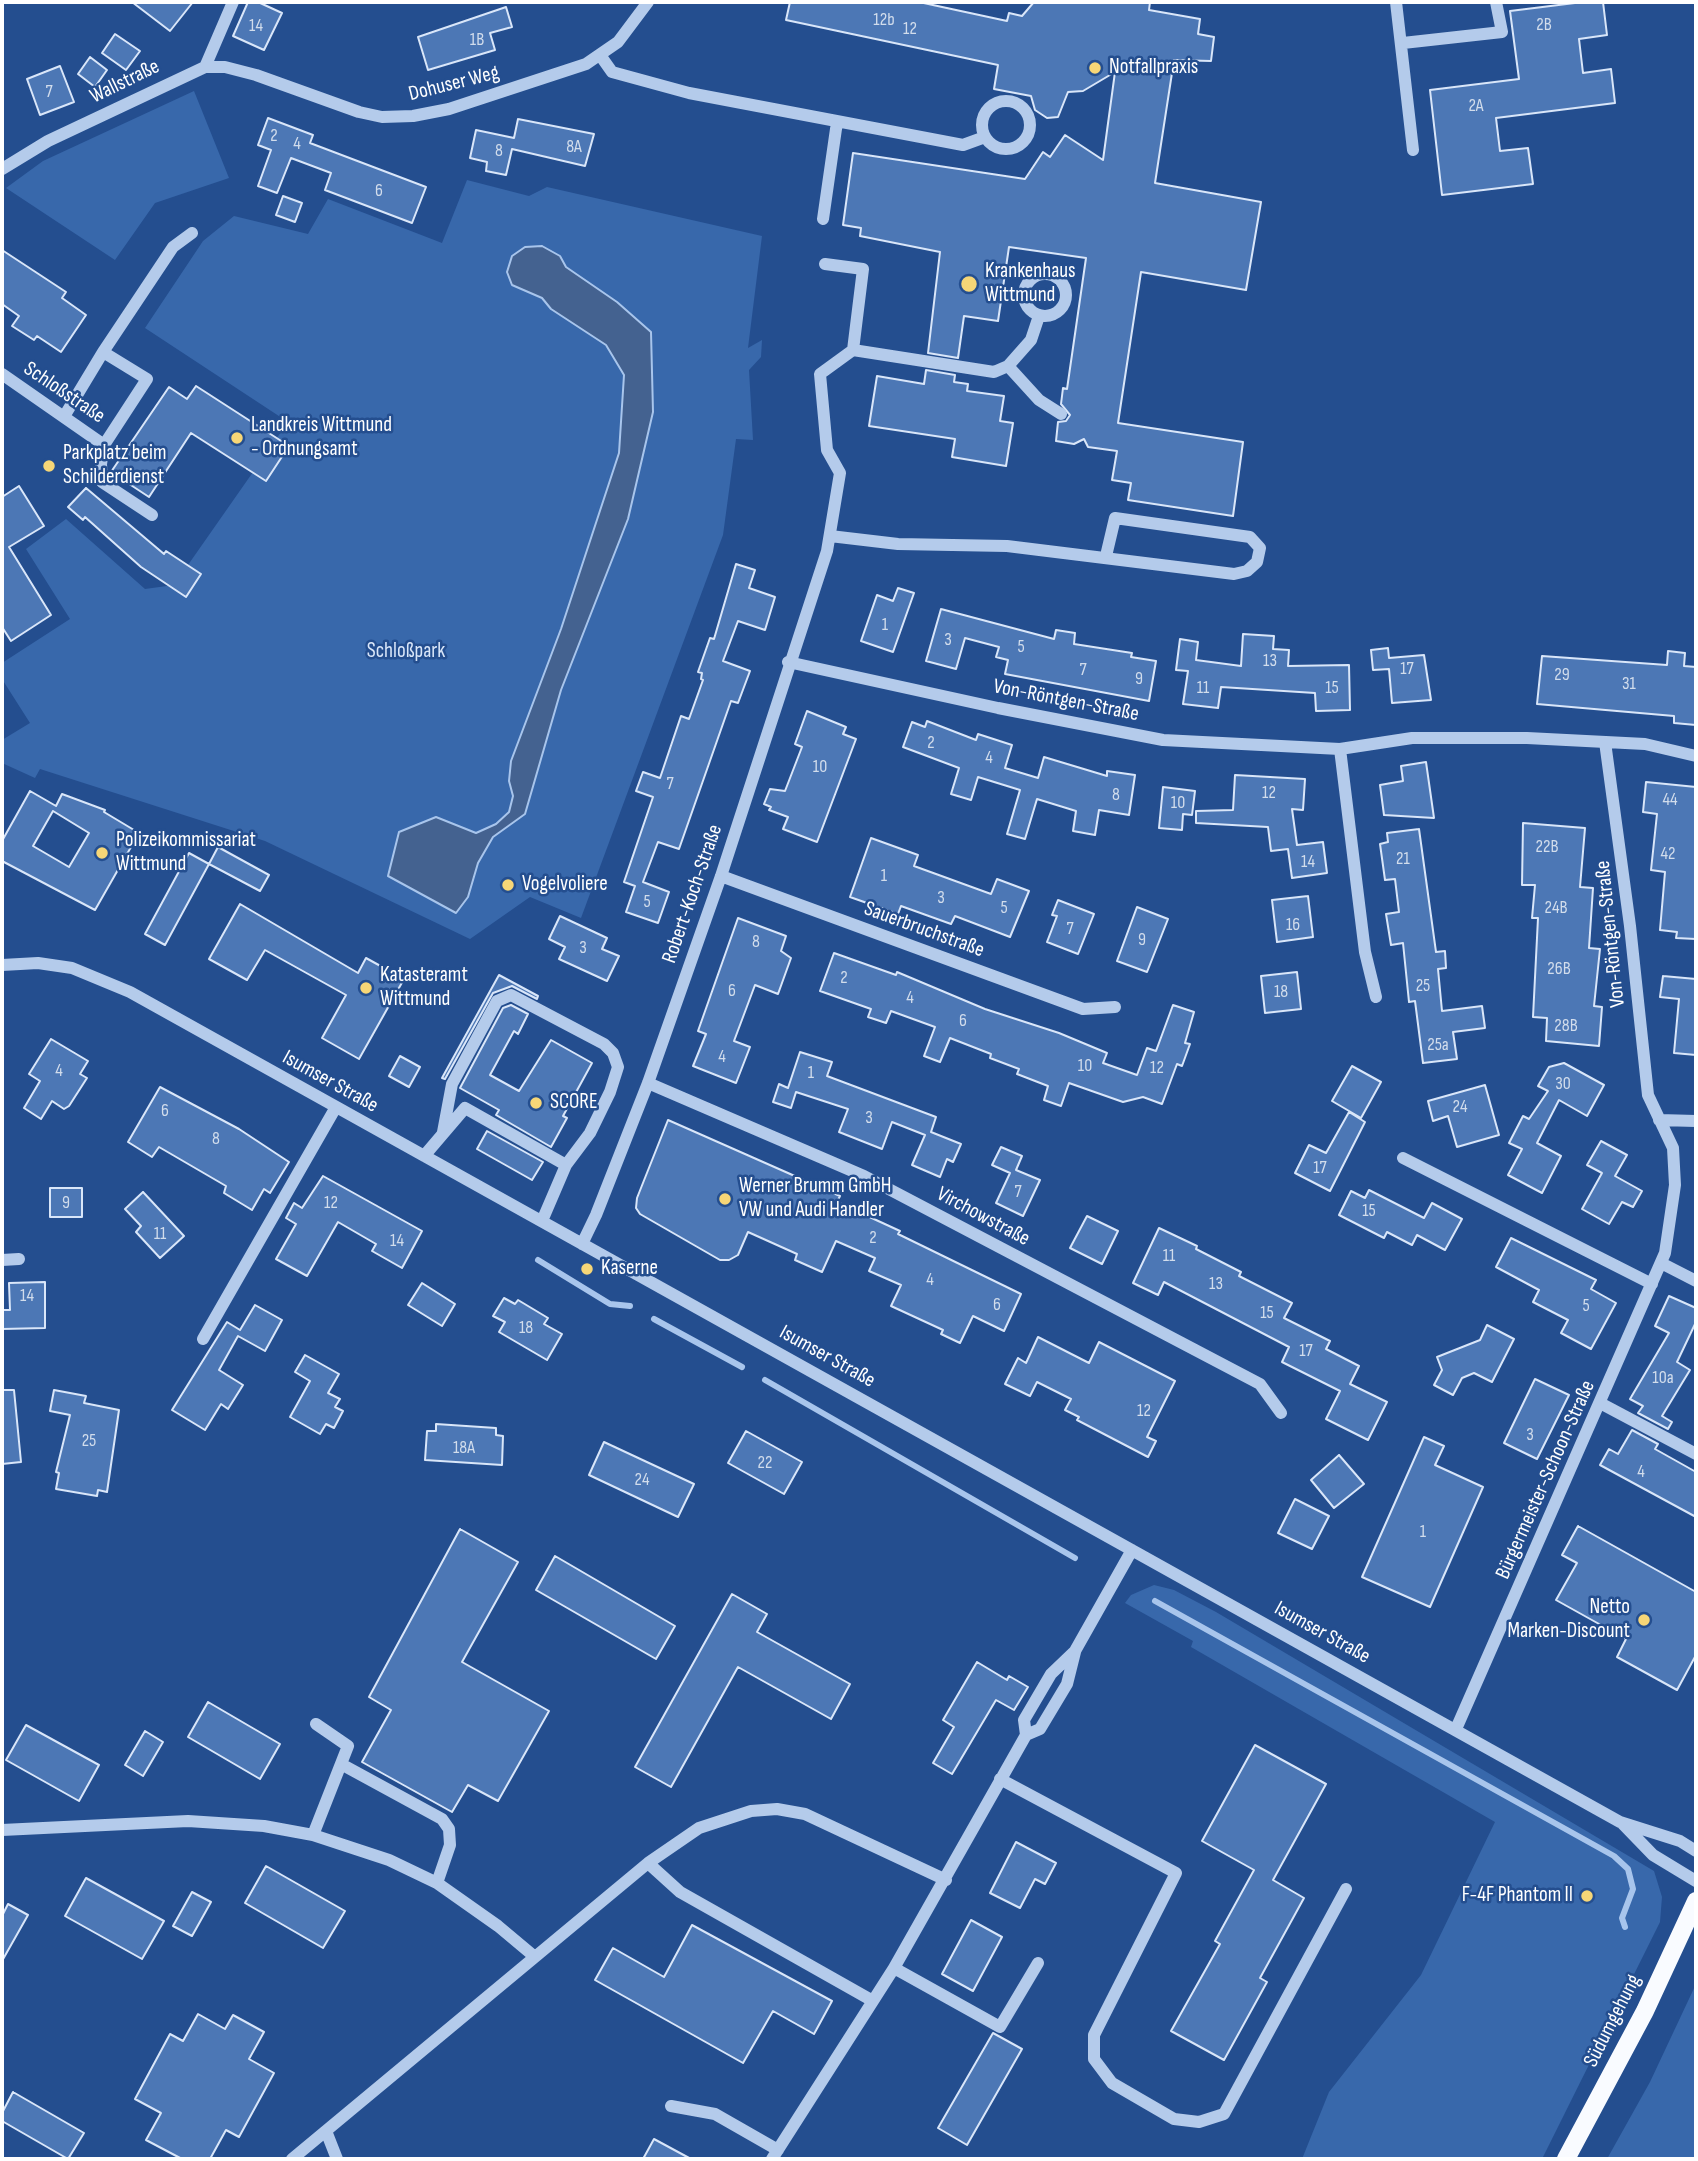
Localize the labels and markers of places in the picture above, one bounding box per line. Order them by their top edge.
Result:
place label: Notfallpraxis [1109,55,1198,81]
marker: Notfallpraxis [1087,60,1103,76]
place label: Krankenhaus Wittmund [985,259,1076,309]
marker: Krankenhaus Wittmund [959,274,979,294]
place label: Landkreis Wittmund - Ordnungsamt [251,413,392,463]
marker: Landkreis Wittmund - Ordnungsamt [229,430,245,446]
place label: Parkplatz beim Schilderdienst [63,441,166,491]
marker: Parkplatz beim Schilderdienst [41,458,57,474]
place label: Polizeikommissariat Wittmund [116,828,256,878]
marker: Polizeikommissariat Wittmund [94,845,110,861]
place label: Vogelvoliere [522,872,608,898]
marker: Vogelvoliere [500,877,516,893]
place label: Katasteramt Wittmund [380,963,468,1013]
marker: Katasteramt Wittmund [358,980,374,996]
place label: SCORE [550,1090,598,1116]
marker: SCORE [528,1095,544,1111]
place label: Werner Brumm GmbH VW und Audi Handler [739,1174,891,1224]
marker: Werner Brumm GmbH VW und Audi Handler [717,1191,733,1207]
place label: Kaserne [601,1256,658,1282]
marker: Kaserne [579,1261,595,1277]
place label: Netto Marken-Discount [1507,1595,1630,1645]
marker: Netto Marken-Discount [1636,1612,1652,1628]
place label: F-4F Phantom II [1462,1883,1573,1909]
marker: F-4F Phantom II [1579,1888,1595,1904]

